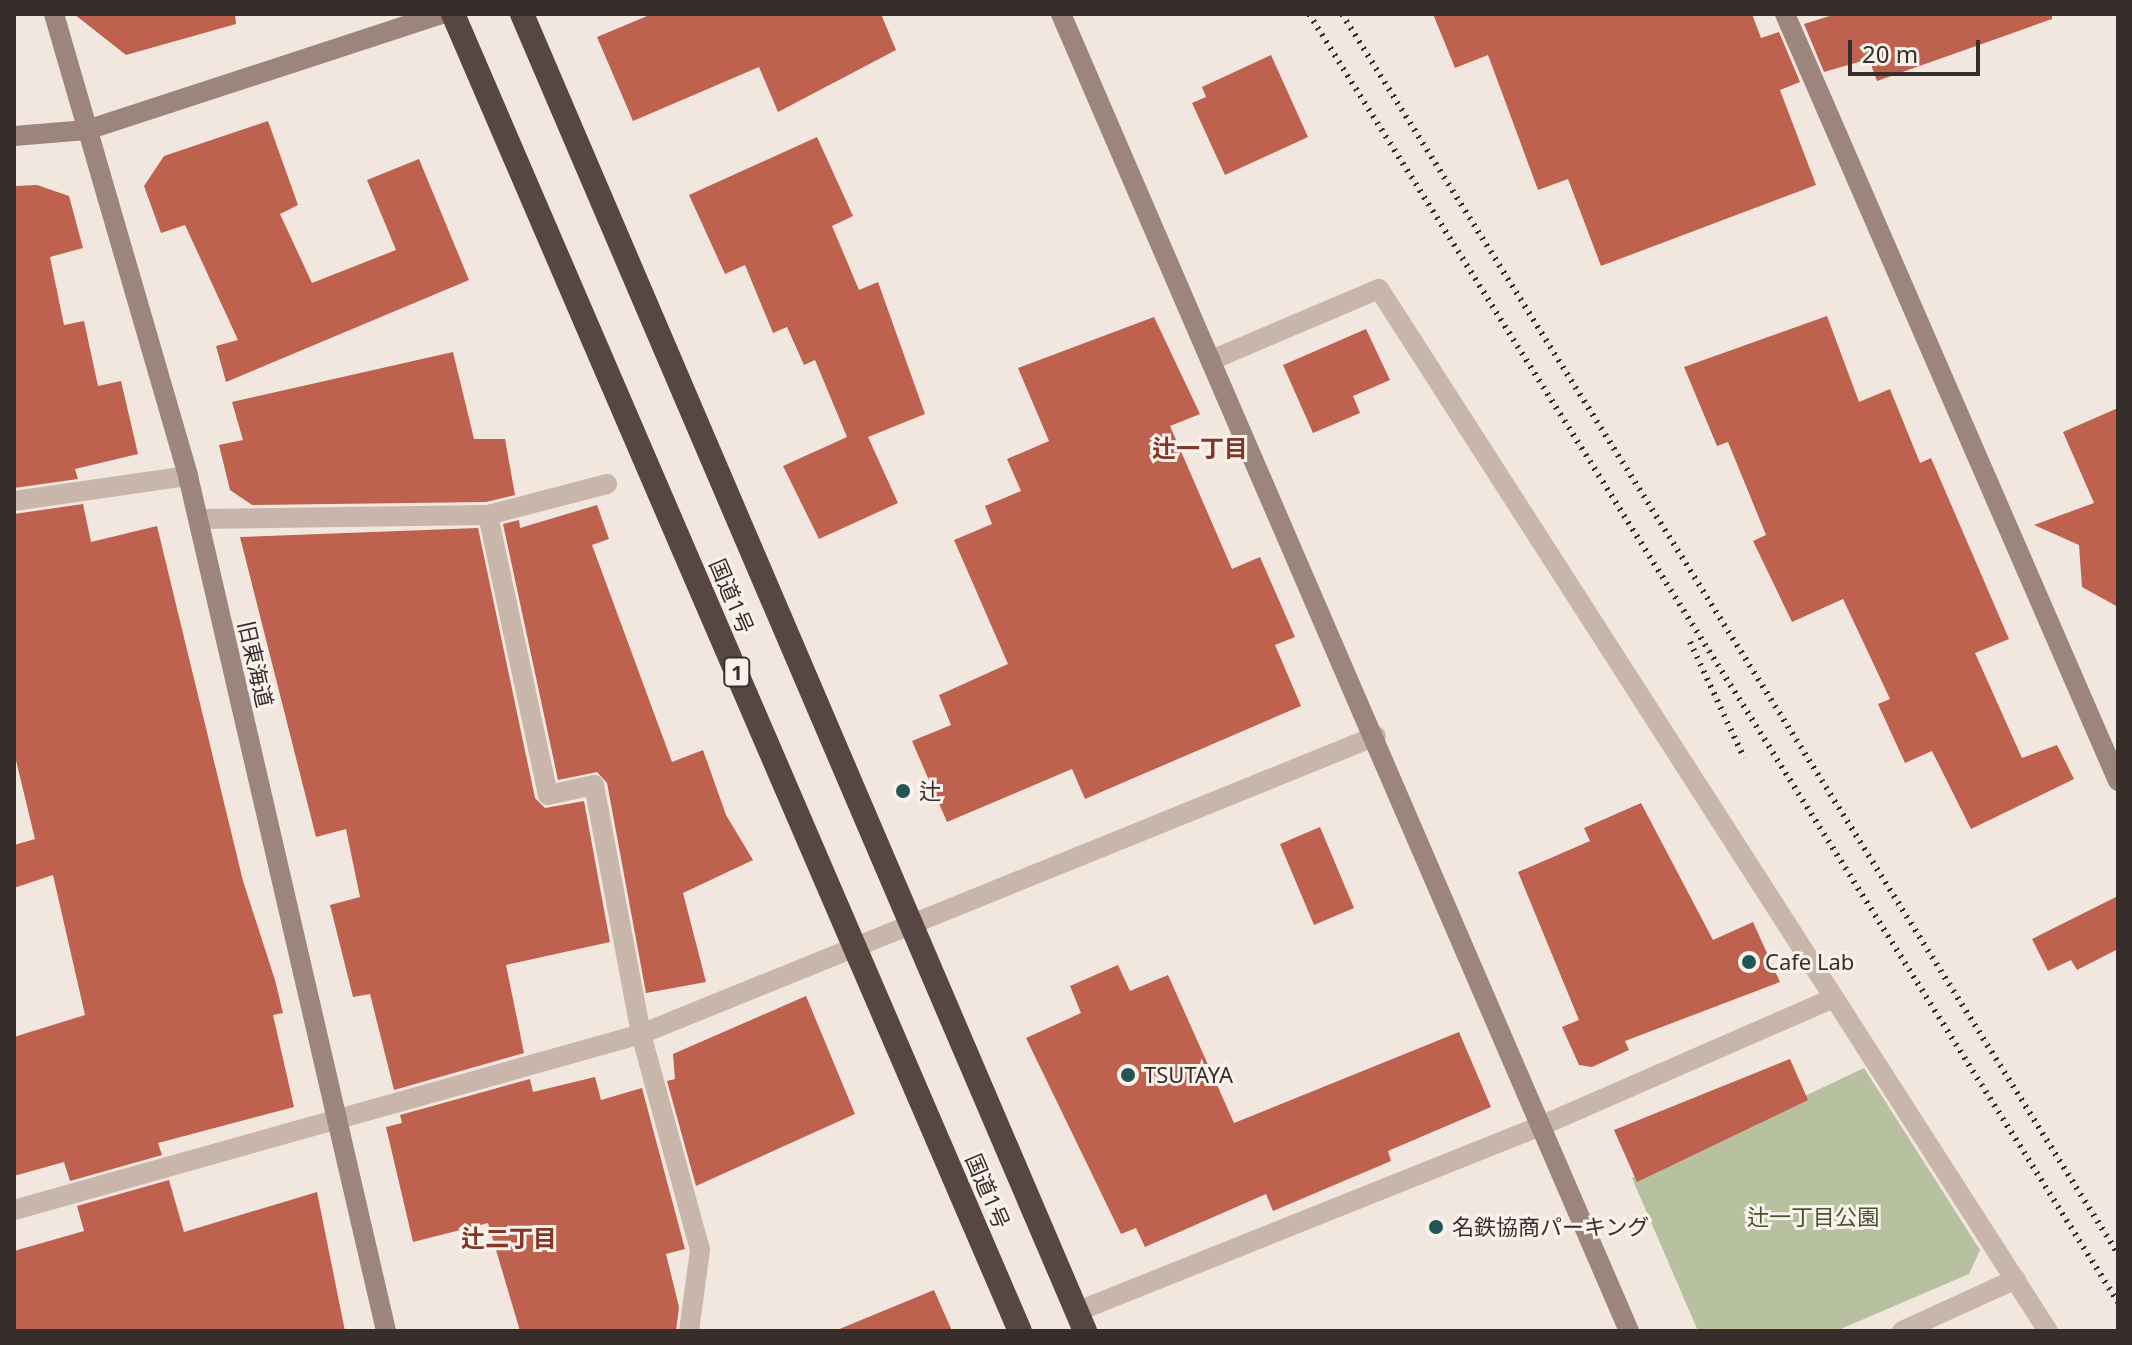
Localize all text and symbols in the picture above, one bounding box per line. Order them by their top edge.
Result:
scale bar [1852,24,1984,74]
text: 20 m [1862,37,1918,70]
district label: 辻一丁目 [1152,434,1248,462]
street label: 国道1号 [704,555,760,637]
street label: 旧東海道 [233,618,279,710]
road number: 1 [723,656,751,688]
place label: 辻 [919,778,941,804]
marker: 辻 [894,782,912,800]
place label: Cafe Lab [1765,949,1854,975]
marker: Cafe Lab [1740,953,1758,971]
place label: TSUTAYA [1144,1062,1233,1088]
marker: TSUTAYA [1119,1066,1137,1084]
street label: 国道1号 [960,1150,1016,1232]
park label: 辻一丁目公園 [1747,1204,1879,1230]
place label: 名鉄協商パーキング [1452,1214,1650,1240]
marker: 名鉄協商パーキング [1427,1218,1445,1236]
district label: 辻二丁目 [461,1224,557,1252]

